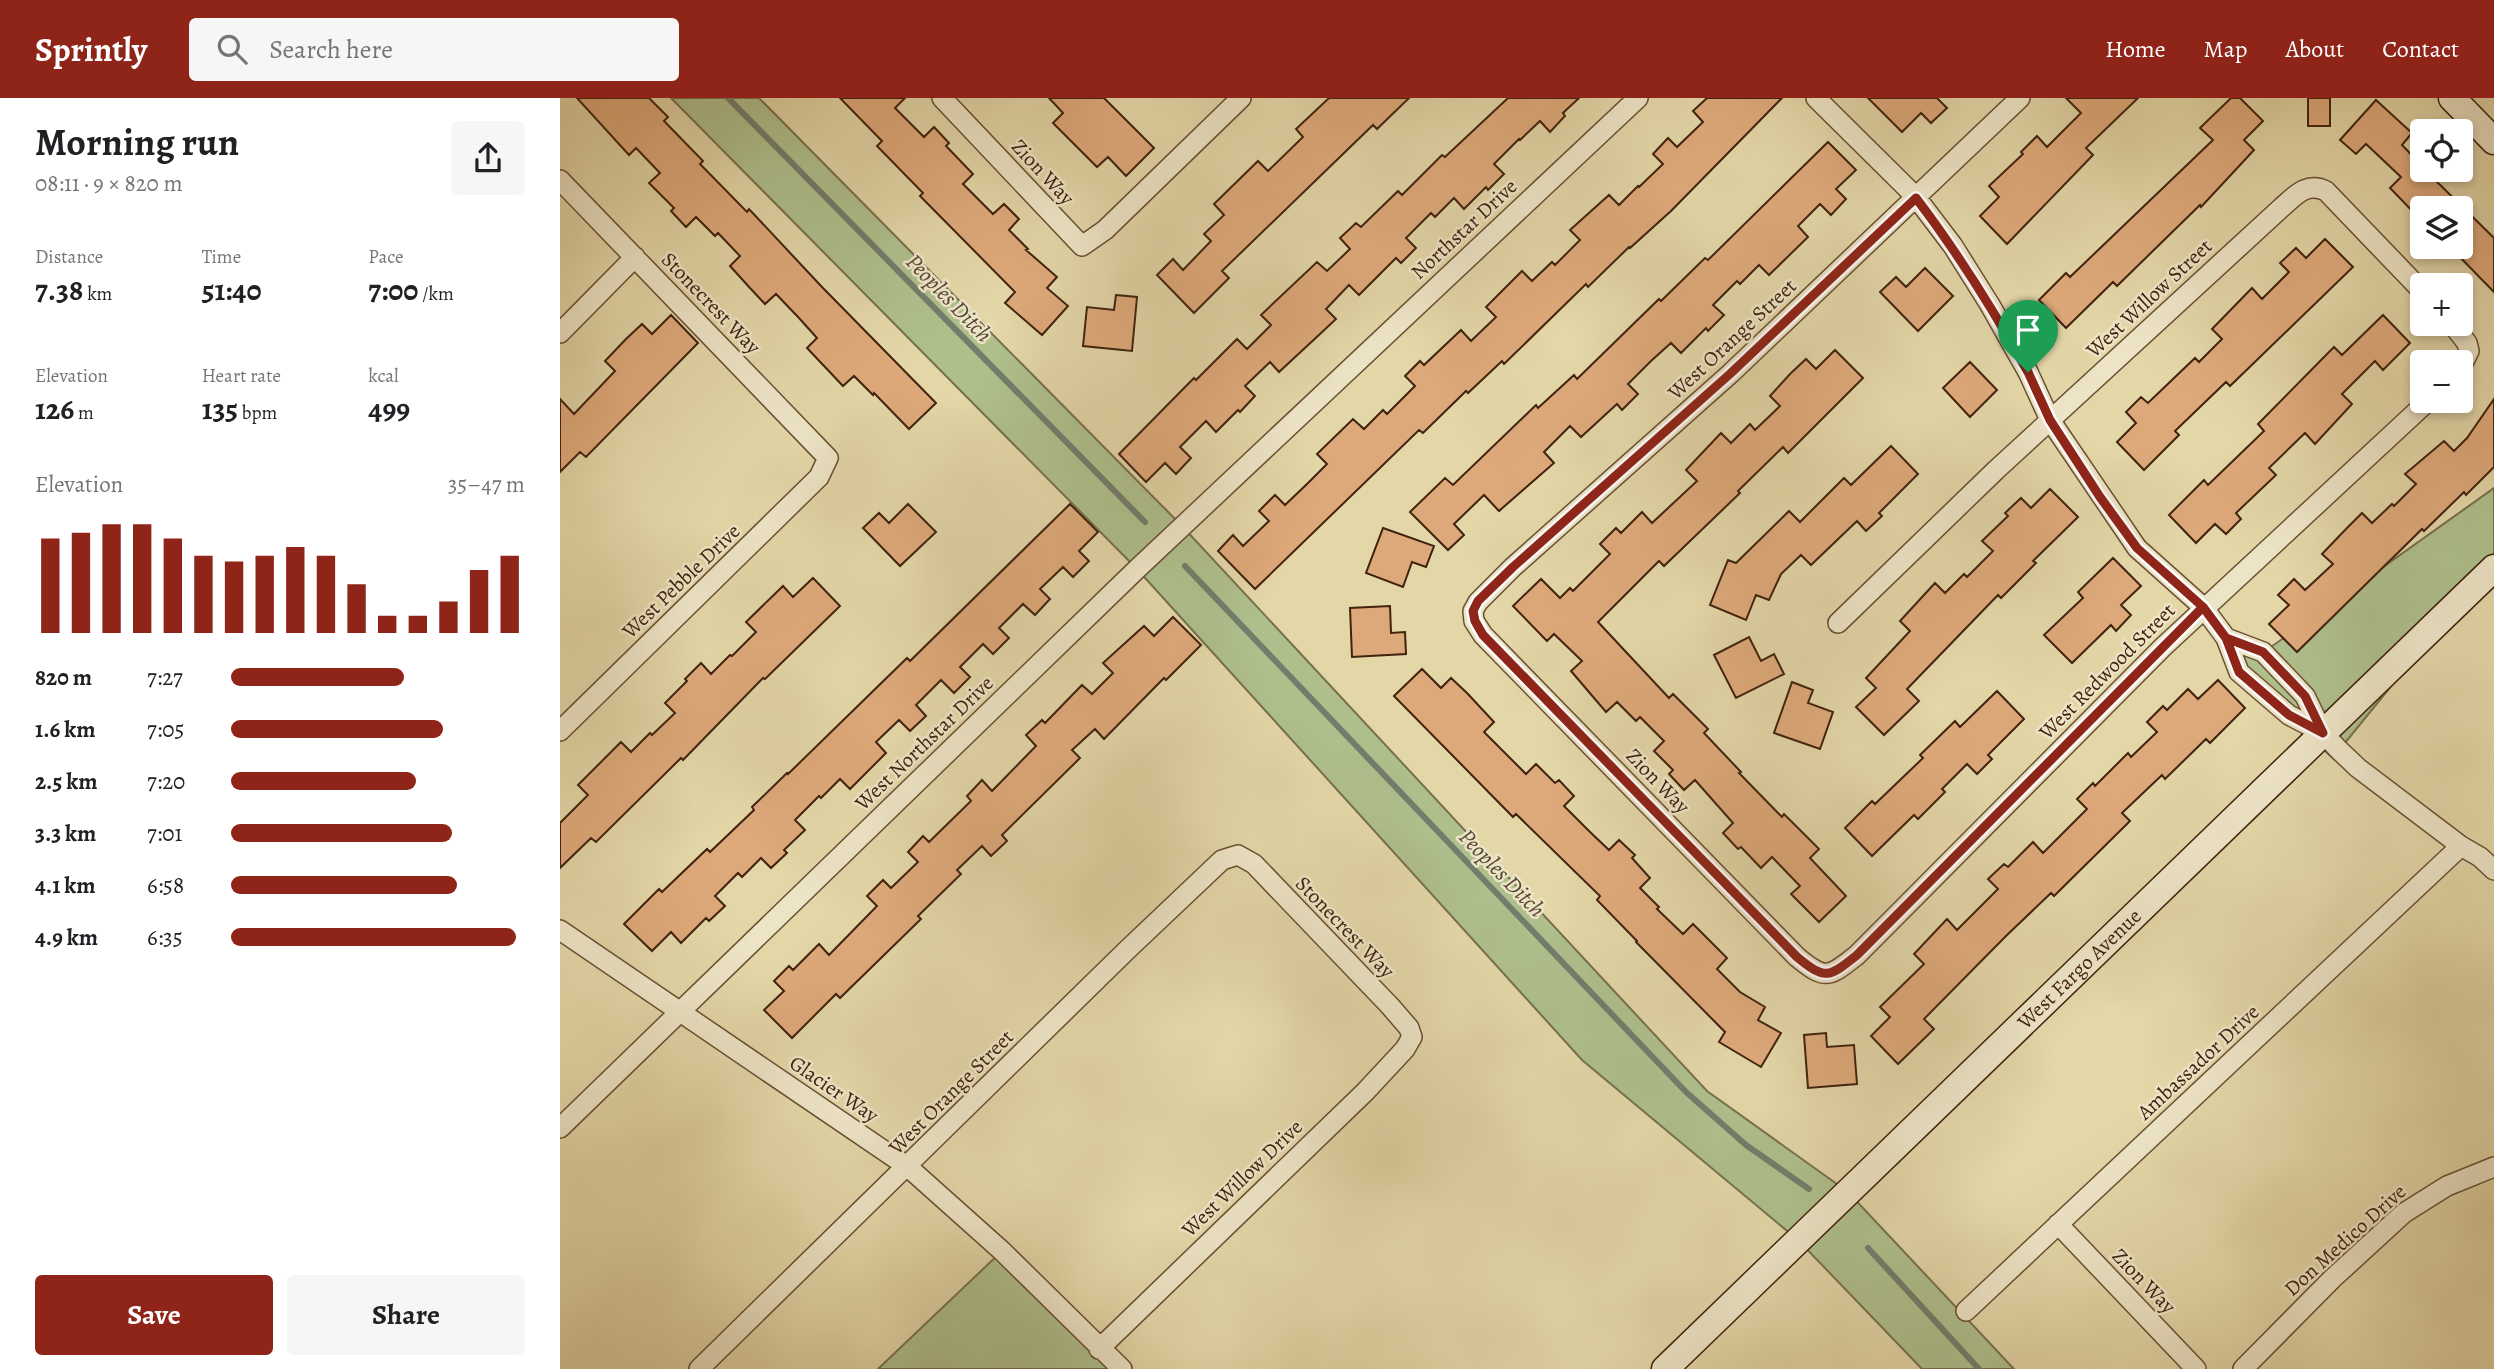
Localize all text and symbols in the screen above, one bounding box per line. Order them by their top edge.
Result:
search box [189,18,679,81]
text: Sprintly [35,27,147,72]
icon: search [213,30,251,68]
text: Search here [269,32,393,67]
text: Home [2105,33,2166,65]
text: Map [2204,33,2248,65]
text: About [2286,33,2344,65]
text: Contact [2382,33,2459,65]
text: Morning run [35,116,239,168]
map controls [2410,119,2473,413]
button: locate [2410,119,2473,182]
button: share [451,121,525,195]
street label: Zion Way [1005,133,1081,211]
text: 08:11 · 9 × 820 m [35,168,183,199]
street label: Northstar Drive [1405,172,1523,286]
button: layers [2410,196,2473,259]
street label: West Willow Street [2079,232,2218,364]
text: Distance [35,244,103,270]
text: Time [202,244,241,270]
text: Pace [368,244,404,270]
street label: Stonecrest Way [655,246,767,361]
water label: Peoples Ditch [899,247,999,349]
text: 7.38 [35,270,83,310]
text: 51:40 [202,270,262,310]
text: 7:00 [368,270,418,310]
street label: West Orange Street [1661,272,1802,407]
button: + [2410,273,2473,336]
text: km [83,281,112,307]
text: /km [418,281,454,307]
pin [1998,300,2058,372]
icon: arrive [2009,311,2047,349]
button: − [2410,350,2473,413]
text: Elevation [35,363,108,389]
text: Heart rate [202,363,281,389]
text: kcal [368,363,399,389]
text: 126 [35,389,74,429]
text: 135 [202,389,238,429]
text: 499 [368,389,410,429]
text: m [74,400,94,426]
text: bpm [238,400,277,426]
text: Elevation [35,469,123,500]
text: 35–47 m [448,469,525,500]
street label: West Pebble Drive [615,517,746,645]
street label: West Redwood Street [2032,597,2181,746]
text: 820 m [35,662,92,693]
text: 7:27 [147,662,183,693]
street label: West Northstar Drive [848,669,999,817]
text: 1.6 km [35,714,95,745]
text: 7:05 [147,714,184,745]
street label: Zion Way [1620,742,1697,820]
text: 2.5 km [35,766,97,797]
text: 7:20 [147,766,185,797]
text: 3.3 km [35,818,96,849]
text: 7:01 [147,818,182,849]
water label: Peoples Ditch [1452,822,1552,924]
text: 4.1 km [35,870,96,901]
text: 6:58 [147,870,184,901]
street label: Stonecrest Way [1289,870,1401,985]
street label: West Fargo Avenue [2010,902,2147,1036]
text: 4.9 km [35,922,98,953]
text: 6:35 [147,922,183,953]
street label: Ambassador Drive [2130,998,2265,1127]
street label: West Orange Street [882,1023,1020,1161]
street label: Glacier Way [784,1049,885,1129]
street label: West Willow Drive [1175,1113,1309,1244]
street label: Don Medico Drive [2278,1178,2412,1302]
street label: Zion Way [2106,1242,2183,1320]
button: Save [35,1275,273,1355]
button: Share [287,1275,525,1355]

